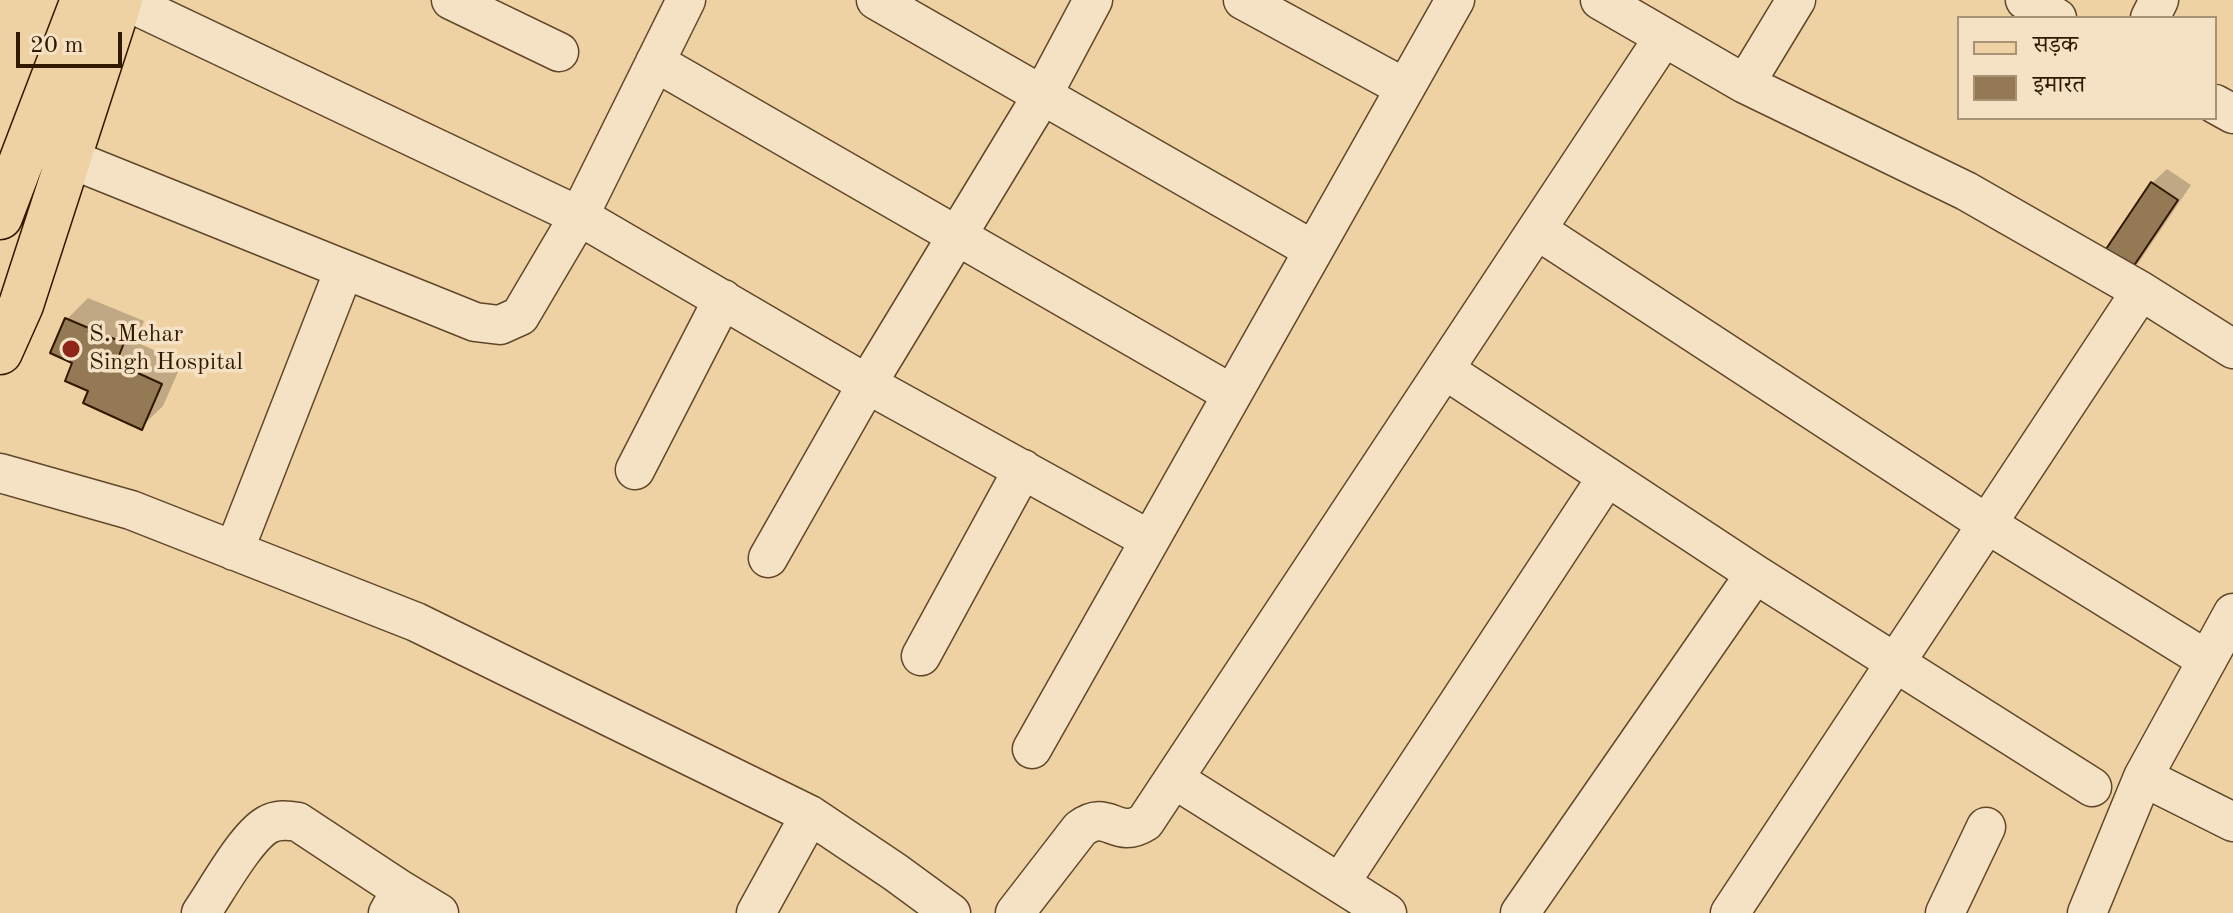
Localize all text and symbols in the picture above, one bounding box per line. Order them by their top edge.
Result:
scale bar [20,16,126,66]
legend [1957,16,2217,120]
text: 20 m [30,34,84,58]
text: सड़क [2033,34,2078,58]
text: इमारत [2033,74,2085,98]
place label: S. Mehar Singh Hospital [89,321,243,377]
marker: S. Mehar Singh Hospital [60,338,82,360]

